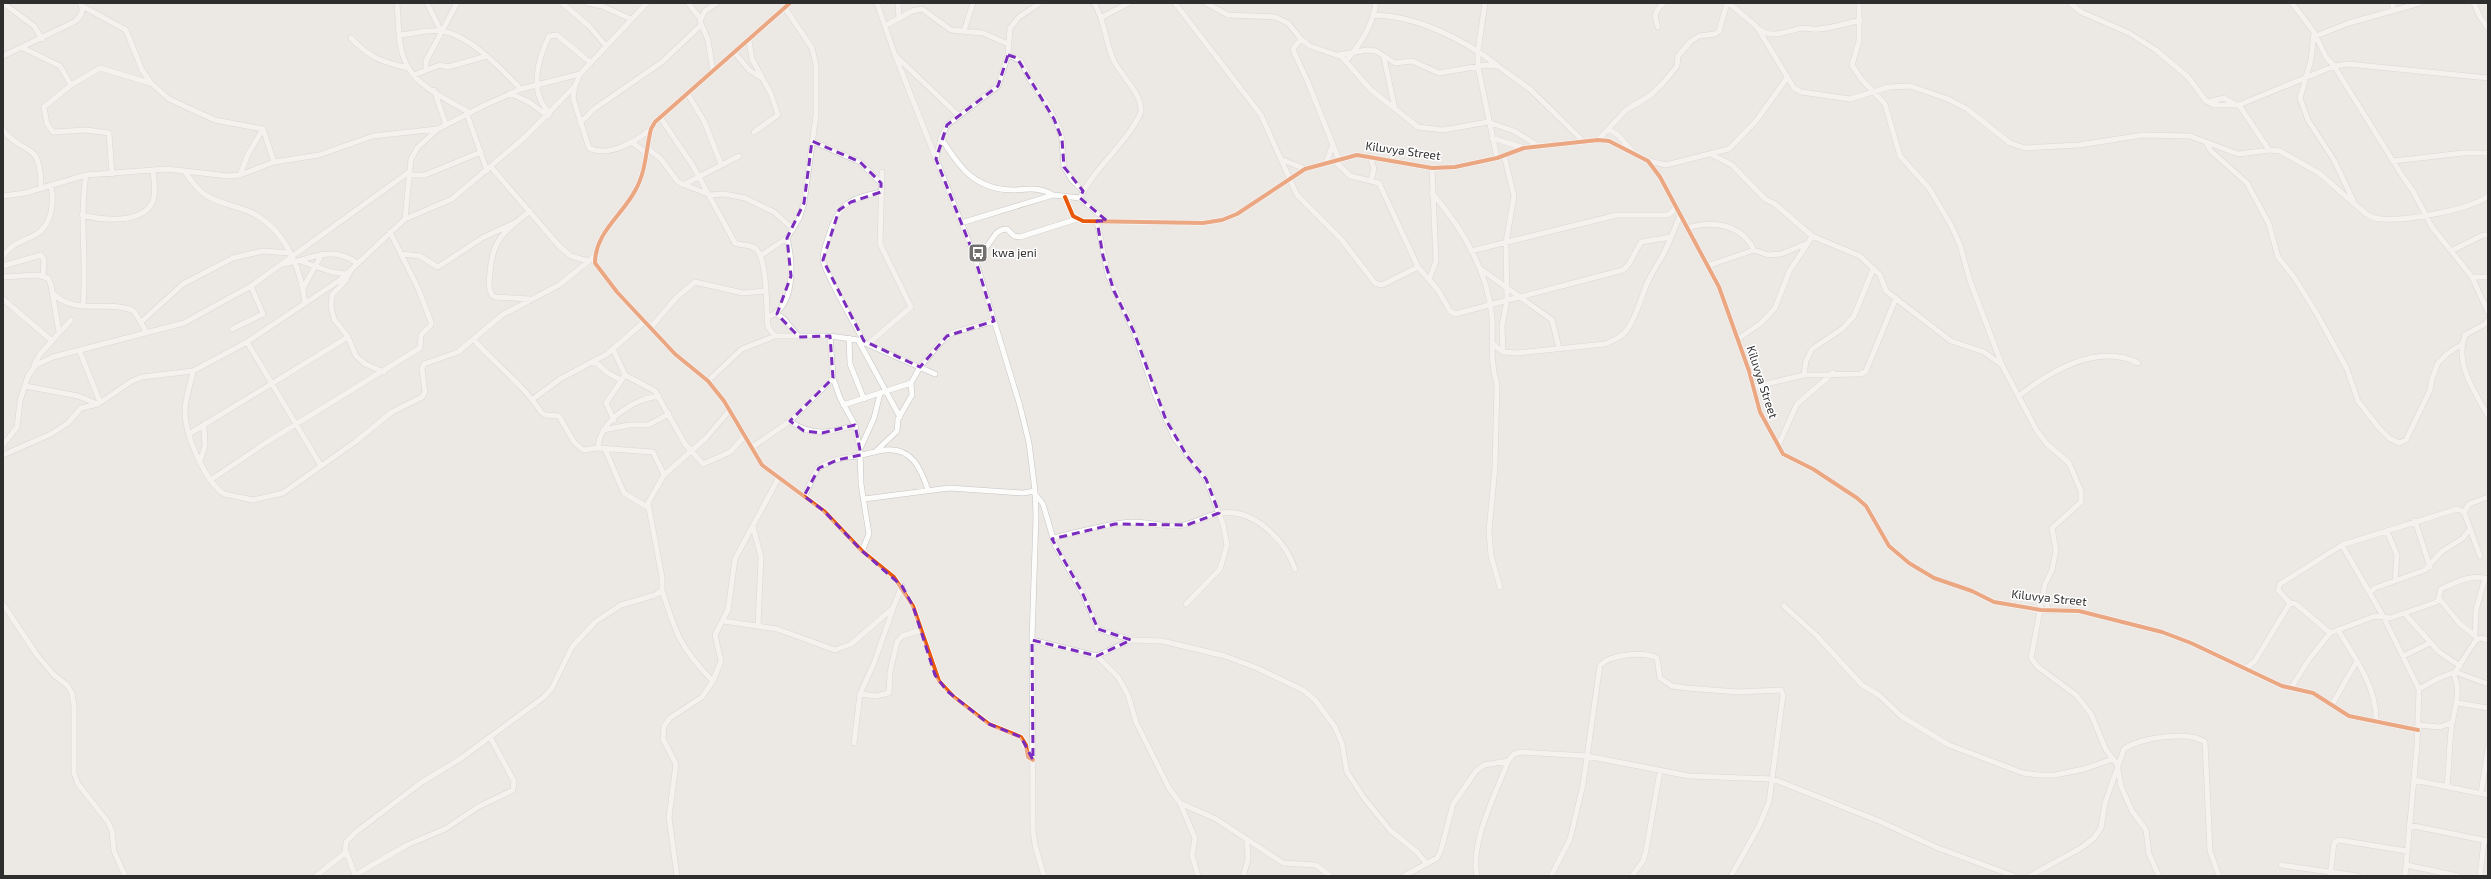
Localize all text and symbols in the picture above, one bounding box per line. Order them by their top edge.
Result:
street label: Kiluvya Street [1365,138,1442,162]
bus stop icon: kwa jeni [967,242,989,264]
place label: kwa jeni [992,245,1037,260]
street label: Kiluvya Street [1745,344,1781,420]
street label: Kiluvya Street [2011,586,2088,608]

